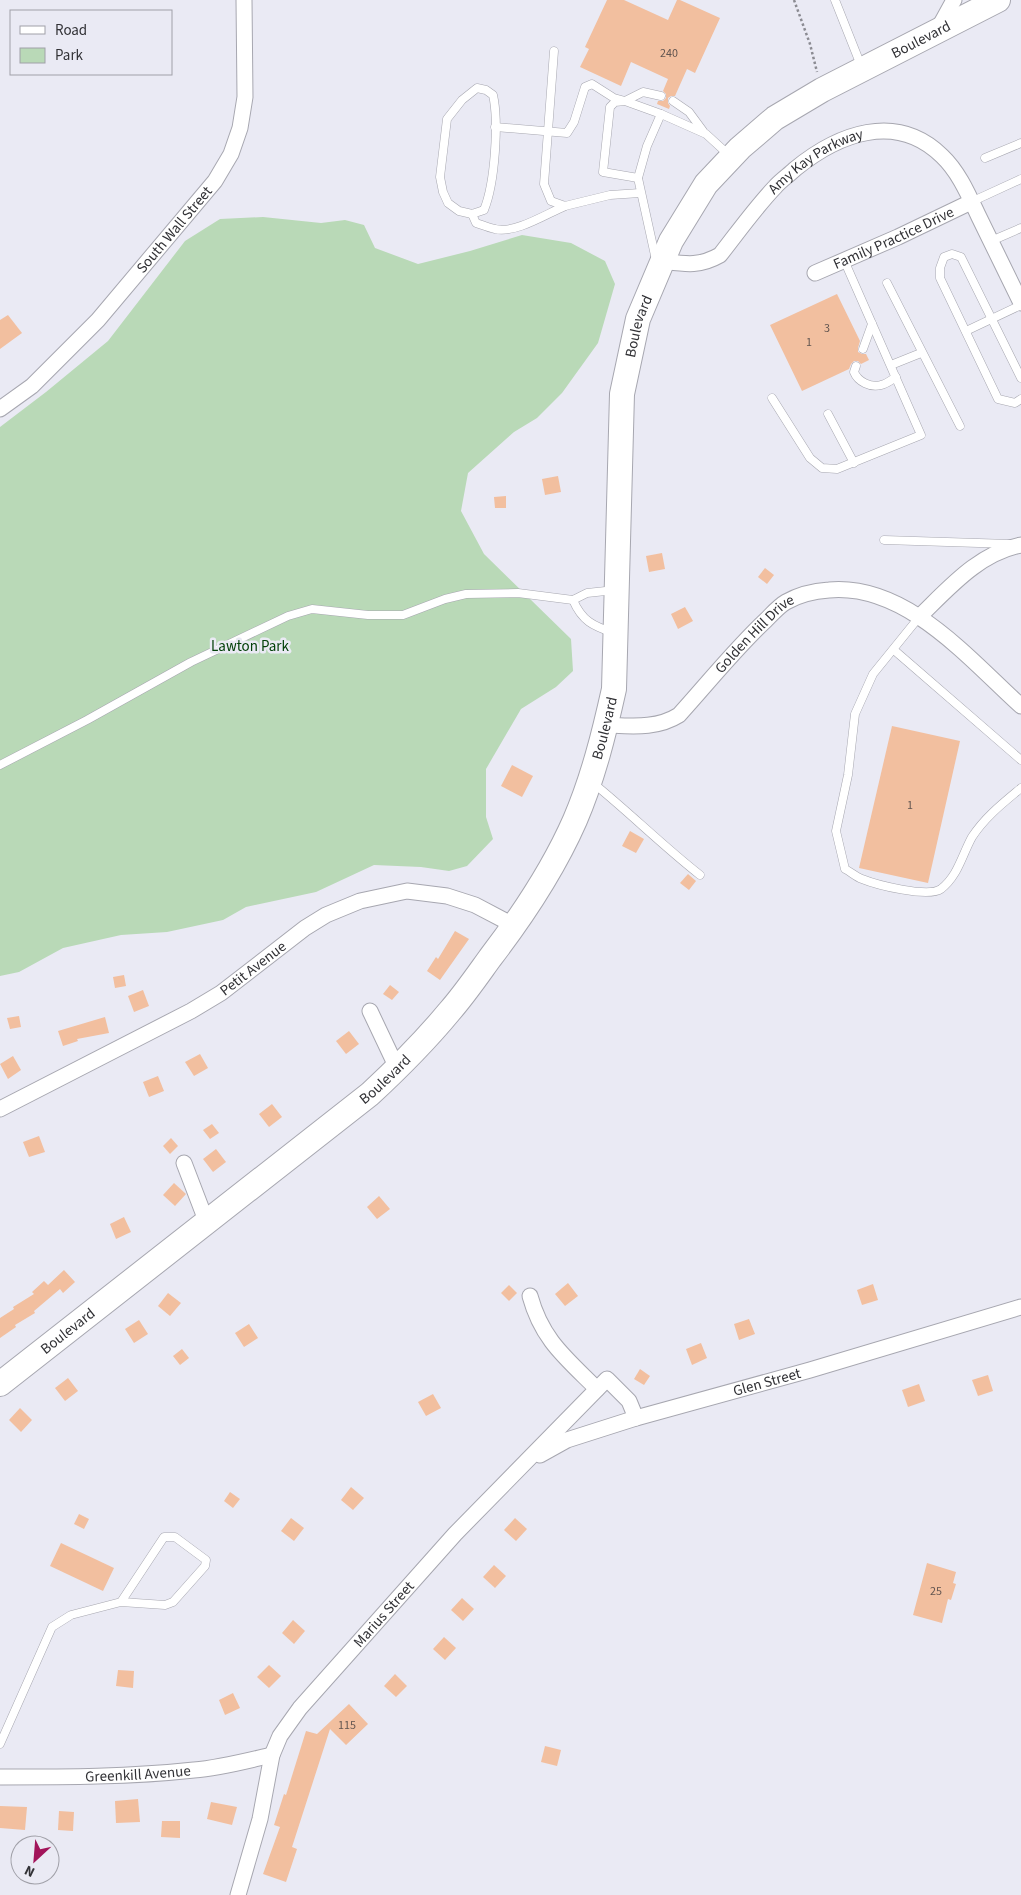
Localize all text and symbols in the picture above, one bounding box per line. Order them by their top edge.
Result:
legend [10,10,172,75]
street label: Boulevard [888,16,955,64]
text: Road [55,20,87,41]
text: Park [55,45,84,66]
house number: 240 [660,45,678,62]
street label: Amy Kay Parkway [763,124,865,199]
street label: South Wall Street [132,182,217,278]
street label: Family Practice Drive [830,202,958,275]
street label: Boulevard [620,292,658,360]
house number: 3 [824,320,830,337]
house number: 1 [806,334,812,351]
street label: Golden Hill Drive [710,589,798,678]
park label: Lawton Park [211,636,290,657]
street label: Boulevard [587,695,623,762]
house number: 1 [907,797,913,814]
street label: Petit Avenue [216,936,291,1001]
street label: Boulevard [355,1050,416,1110]
street label: Boulevard [36,1303,100,1359]
street label: Glen Street [731,1363,803,1402]
street label: Marius Street [349,1577,419,1652]
house number: 25 [930,1583,942,1600]
house number: 115 [338,1717,356,1734]
street label: Greenkill Avenue [85,1760,192,1787]
north arrow [10,1835,60,1885]
text: N [21,1860,38,1882]

